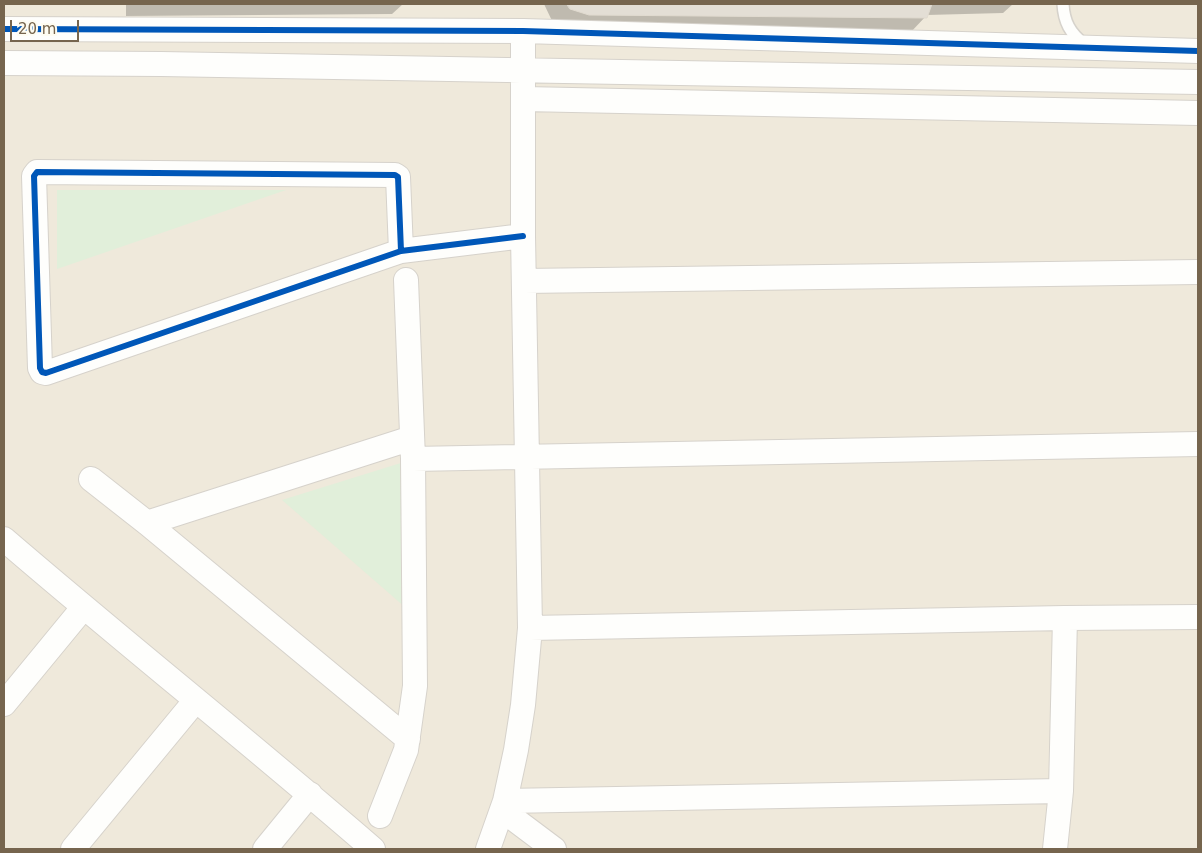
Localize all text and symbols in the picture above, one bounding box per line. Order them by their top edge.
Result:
scale bar [12,10,81,42]
text: 20 m [18,20,56,38]

